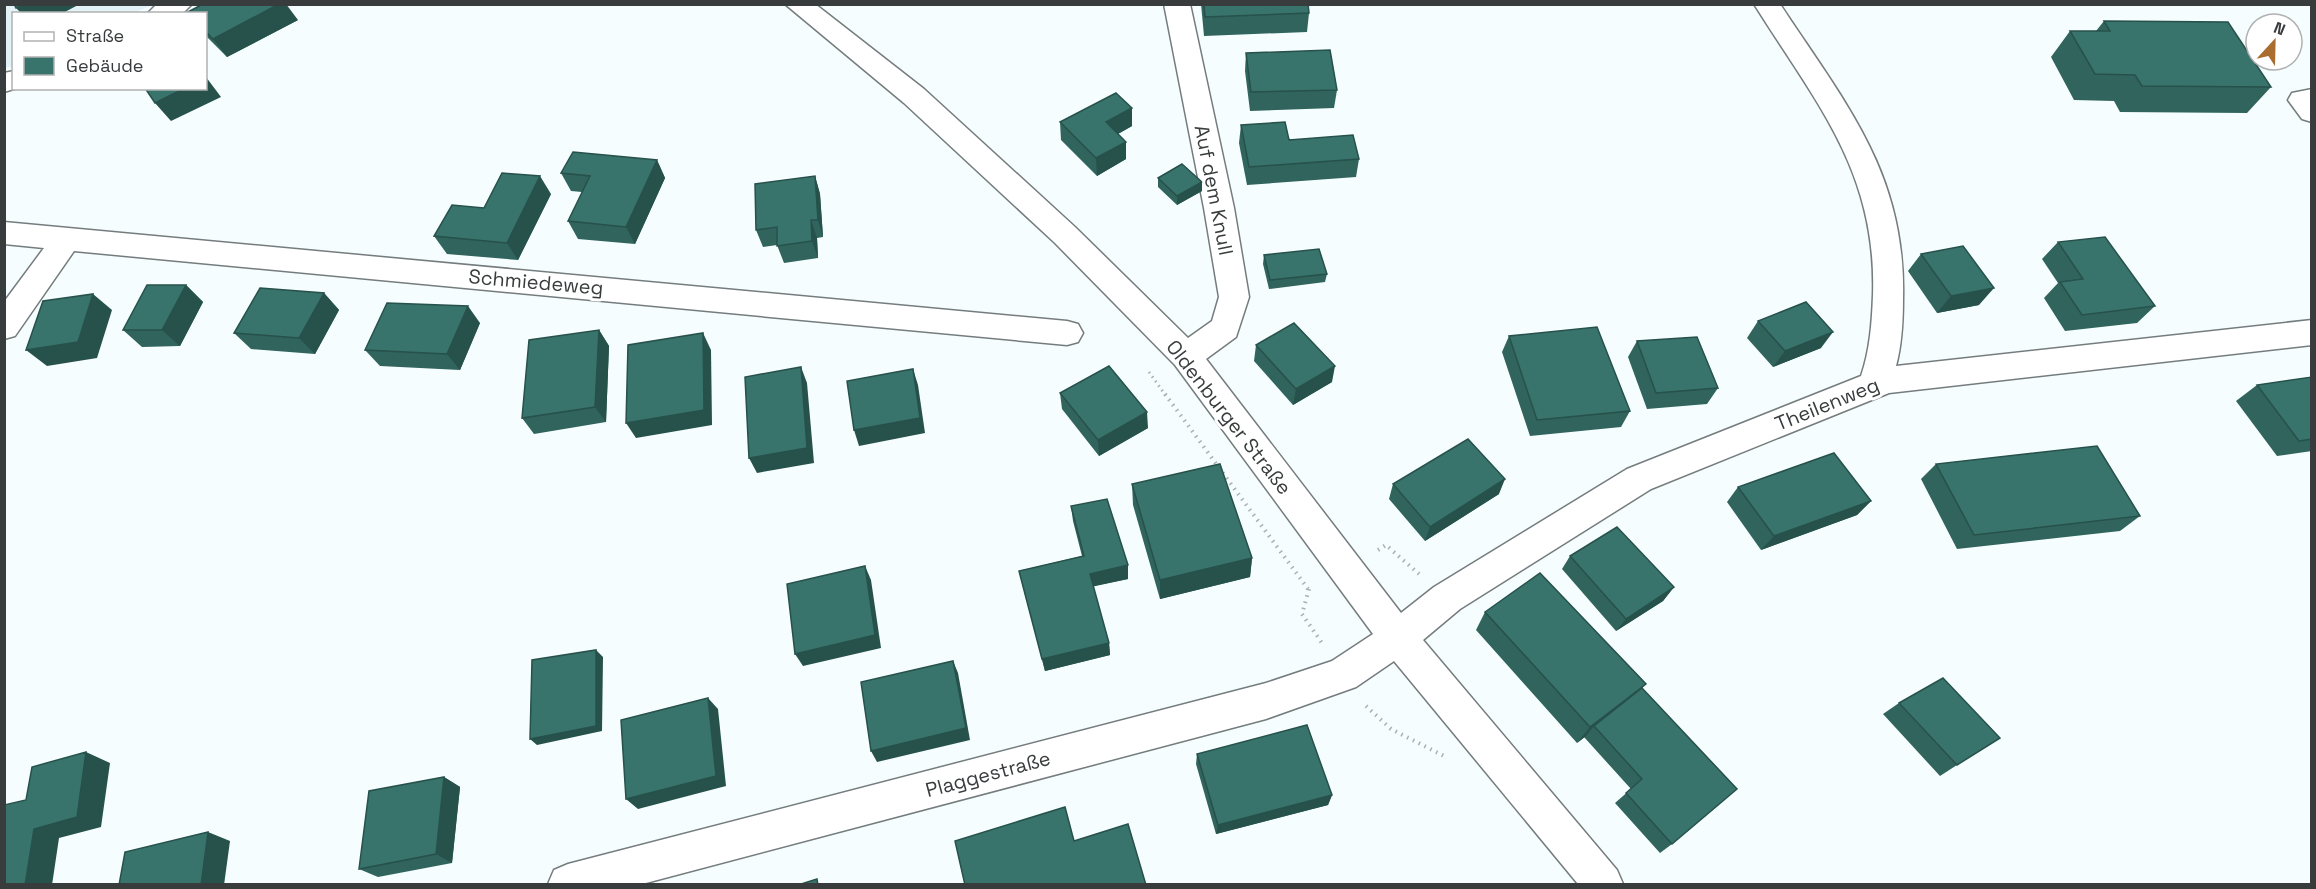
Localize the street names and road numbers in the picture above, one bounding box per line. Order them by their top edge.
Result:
street label: Auf dem Knull [1189,123,1239,257]
street label: Schmiedeweg [467,263,605,301]
street label: Oldenburger Straße [1160,334,1298,500]
street label: Theilenweg [1771,371,1883,437]
street label: Plaggestraße [923,745,1053,803]

